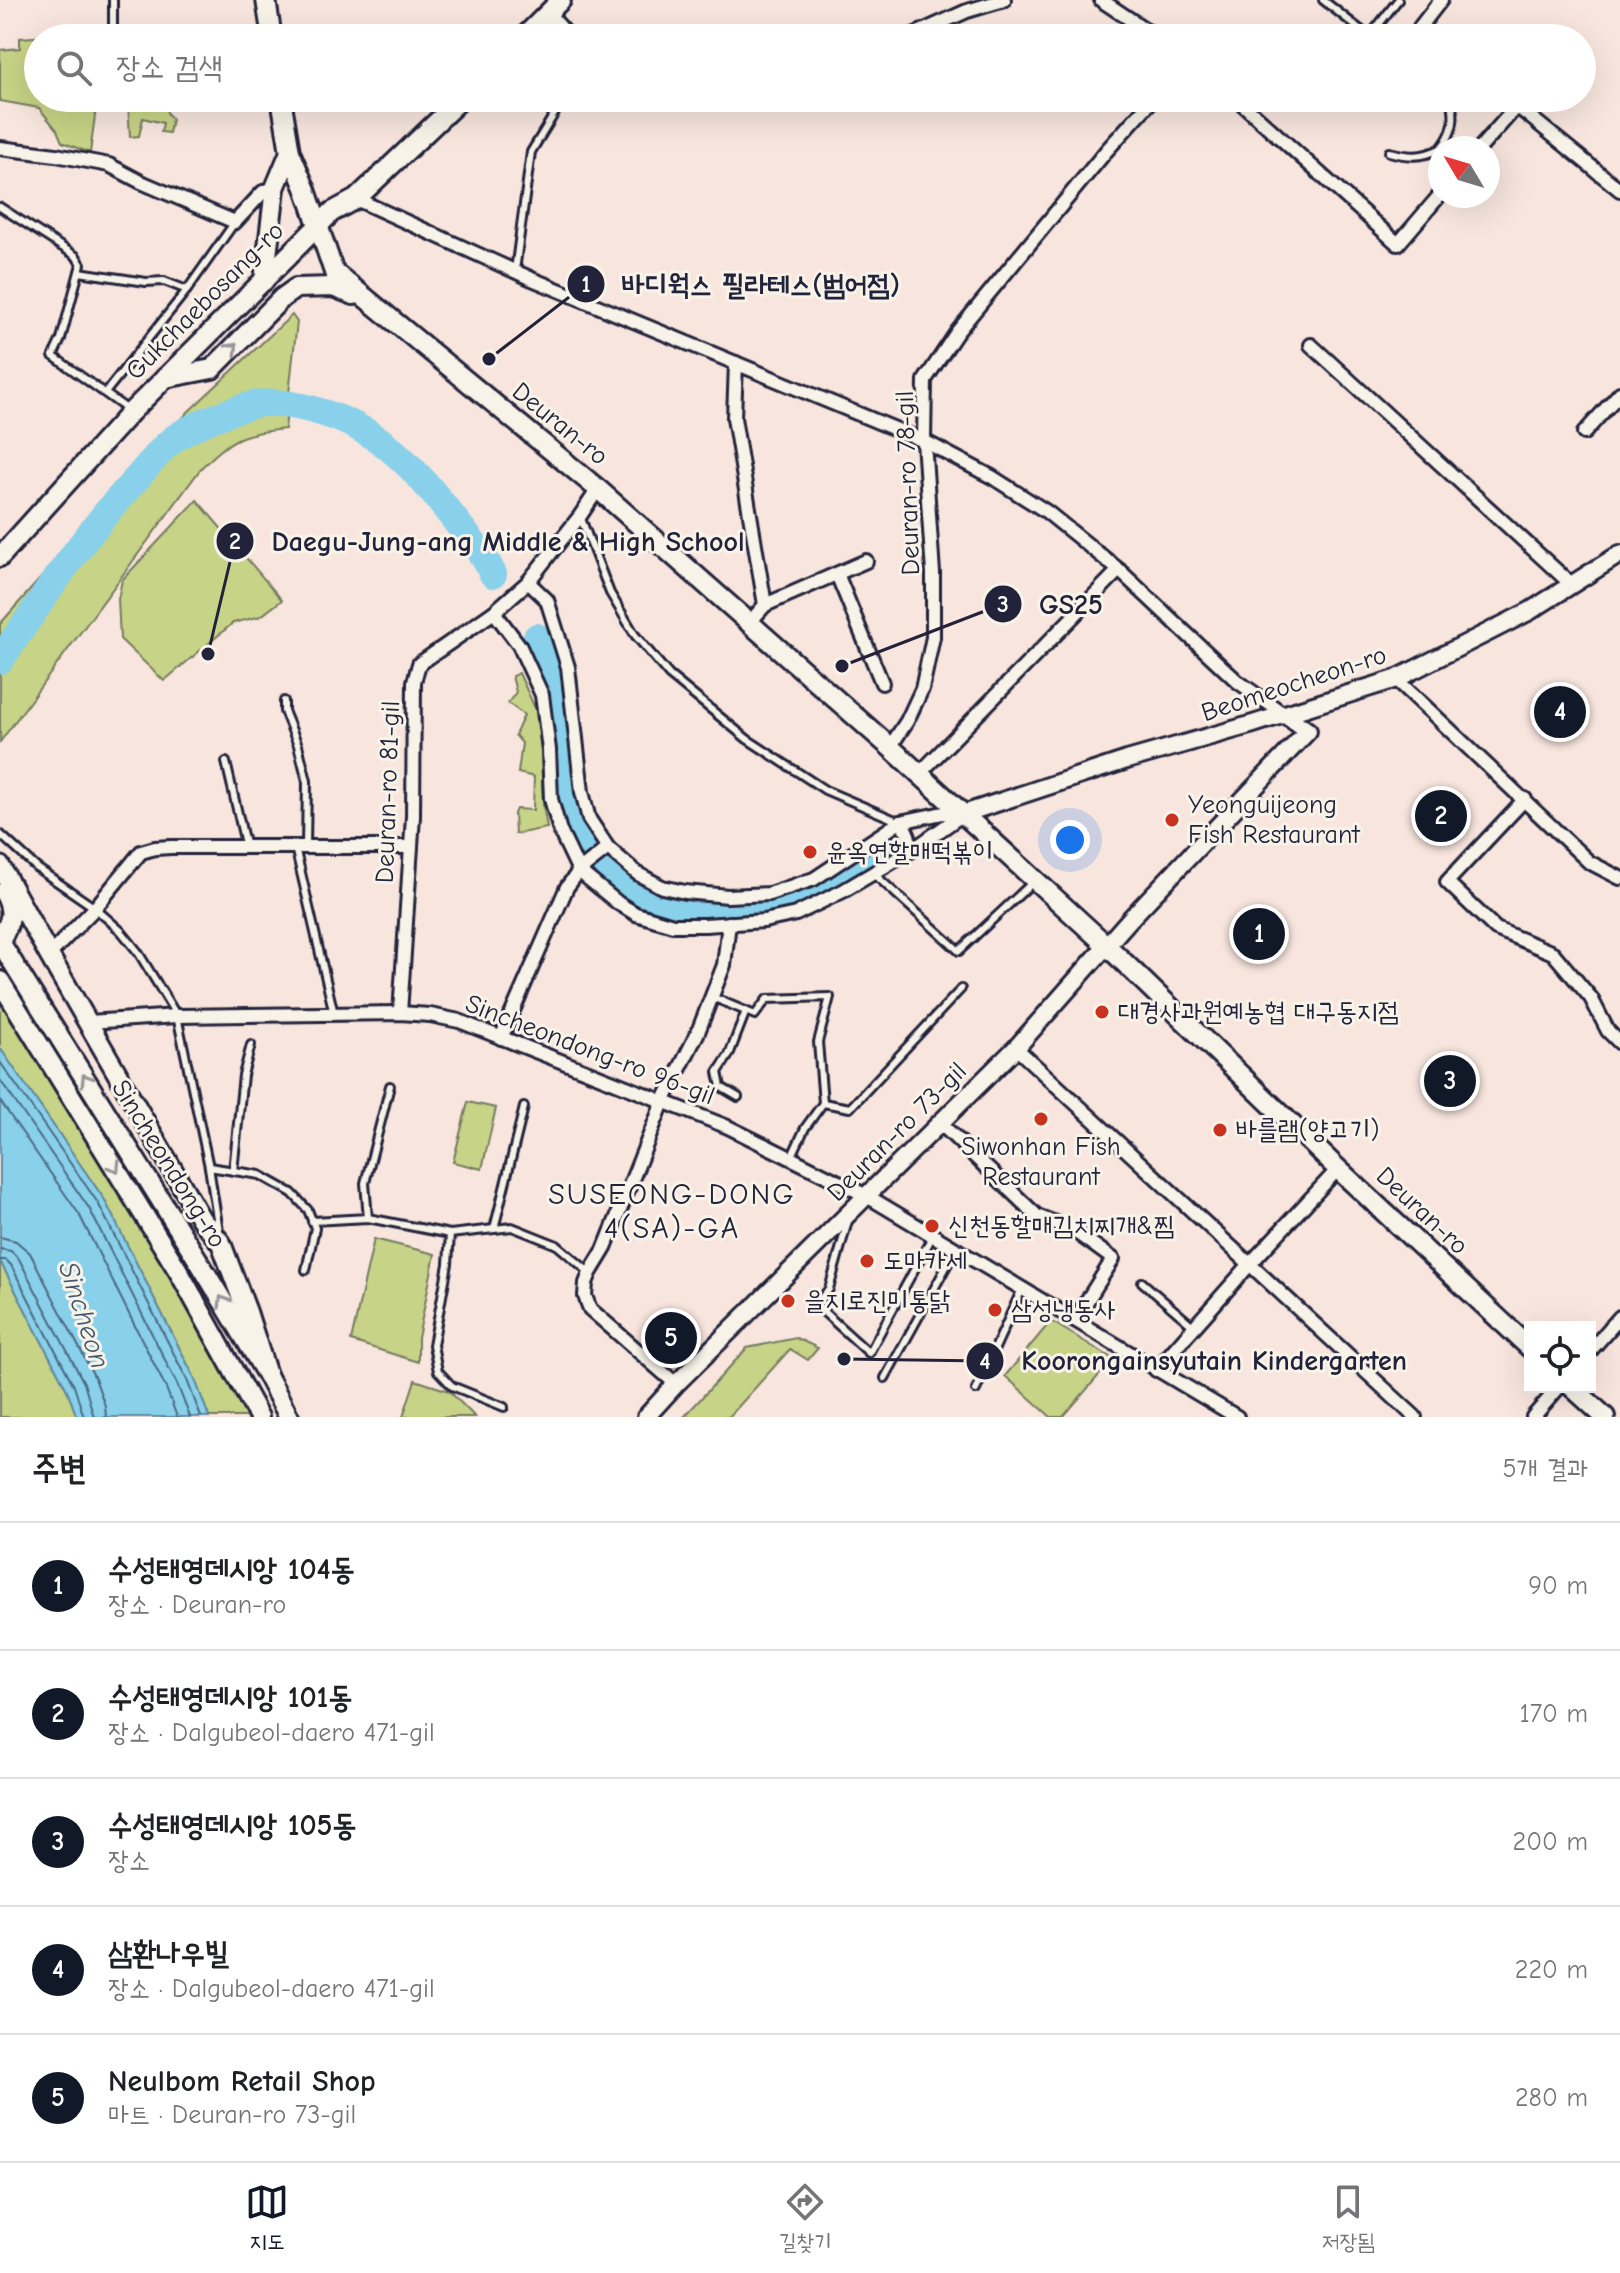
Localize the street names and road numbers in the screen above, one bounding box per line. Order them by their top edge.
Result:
street label: Gukchaebosang-ro [120,216,290,386]
street label: Deuran-ro [506,376,614,472]
street label: Deuran-ro 78-gil [890,390,926,576]
street label: Beomeocheon-ro [1198,640,1390,728]
street label: Deuran-ro 81-gil [370,700,406,884]
street label: Sincheondong-ro 96-gil [461,989,719,1111]
street label: Deuran-ro 73-gil [821,1056,973,1208]
street label: Sincheondong-ro [105,1075,233,1253]
street label: Deuran-ro [1370,1161,1474,1261]

